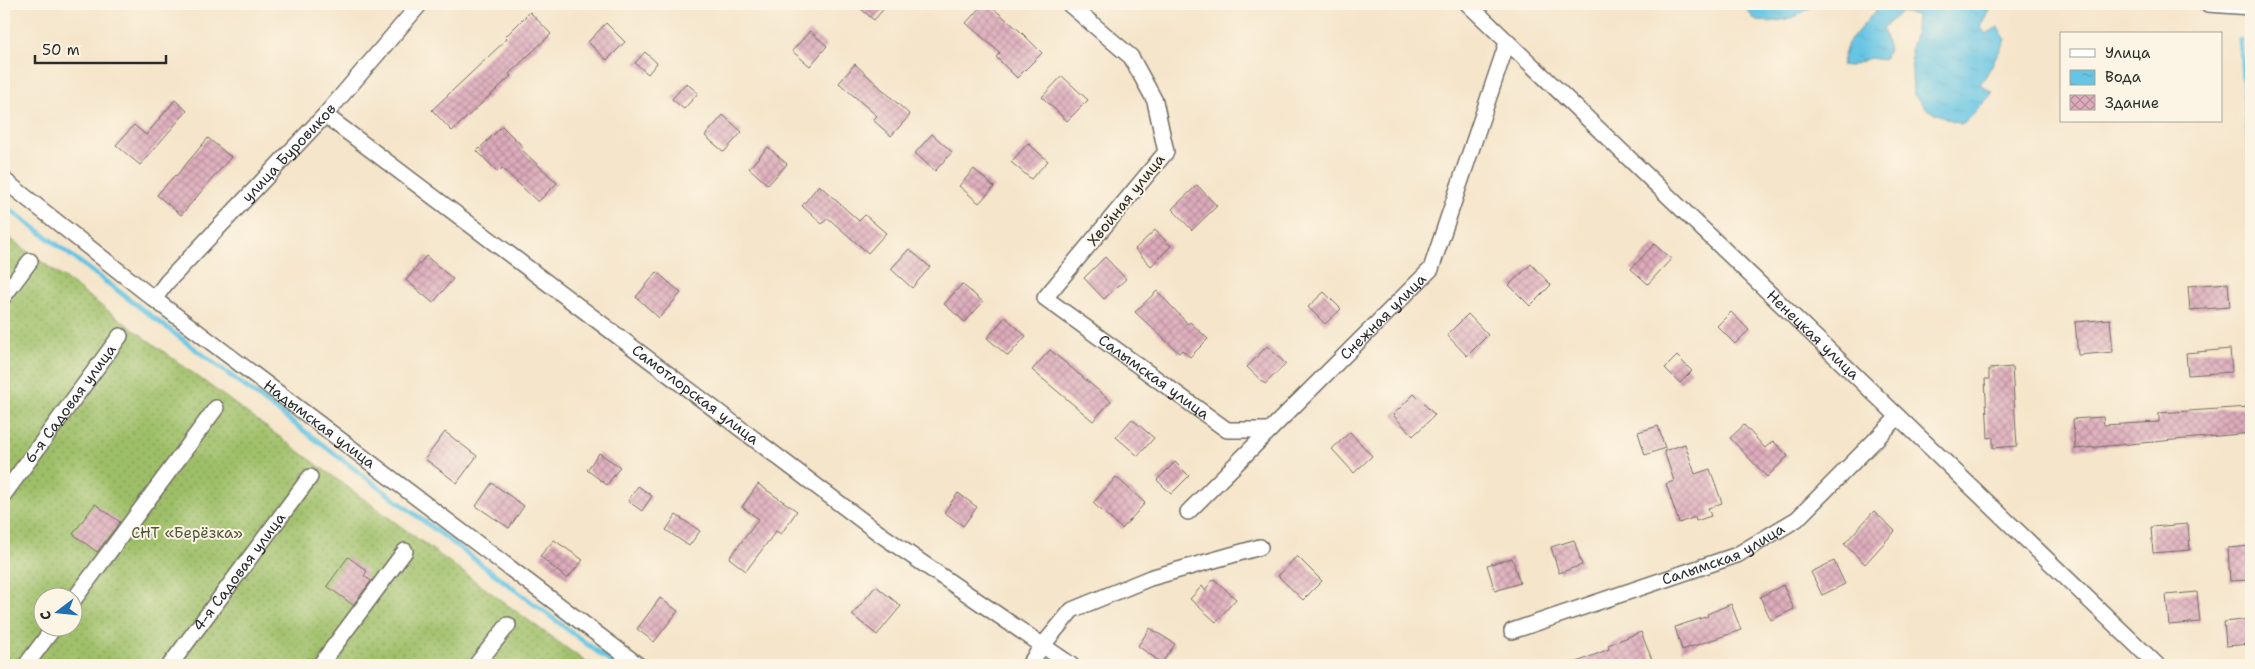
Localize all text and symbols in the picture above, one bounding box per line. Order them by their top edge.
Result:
scale bar [35,32,166,64]
legend [2060,32,2222,122]
text: 50 m [42,40,80,60]
text: Улица [2105,43,2151,63]
text: Вода [2105,67,2142,87]
text: Здание [2105,93,2159,113]
street label: улица Буровиков [238,99,340,207]
street label: Хвойная улица [1083,149,1170,250]
street label: Снежная улица [1336,269,1431,364]
street label: Ненецкая улица [1762,286,1864,385]
street label: Салымская улица [1094,330,1214,424]
street label: 6-я Садовая улица [20,340,121,467]
street label: Самотлорская улица [628,340,764,449]
street label: Надымская улица [260,375,380,473]
street label: 4-я Садовая улица [189,508,290,635]
street label: Салымская улица [1659,518,1789,590]
park label: СНТ «Берёзка» [131,523,243,543]
north arrow [32,586,82,636]
text: С [36,609,55,622]

